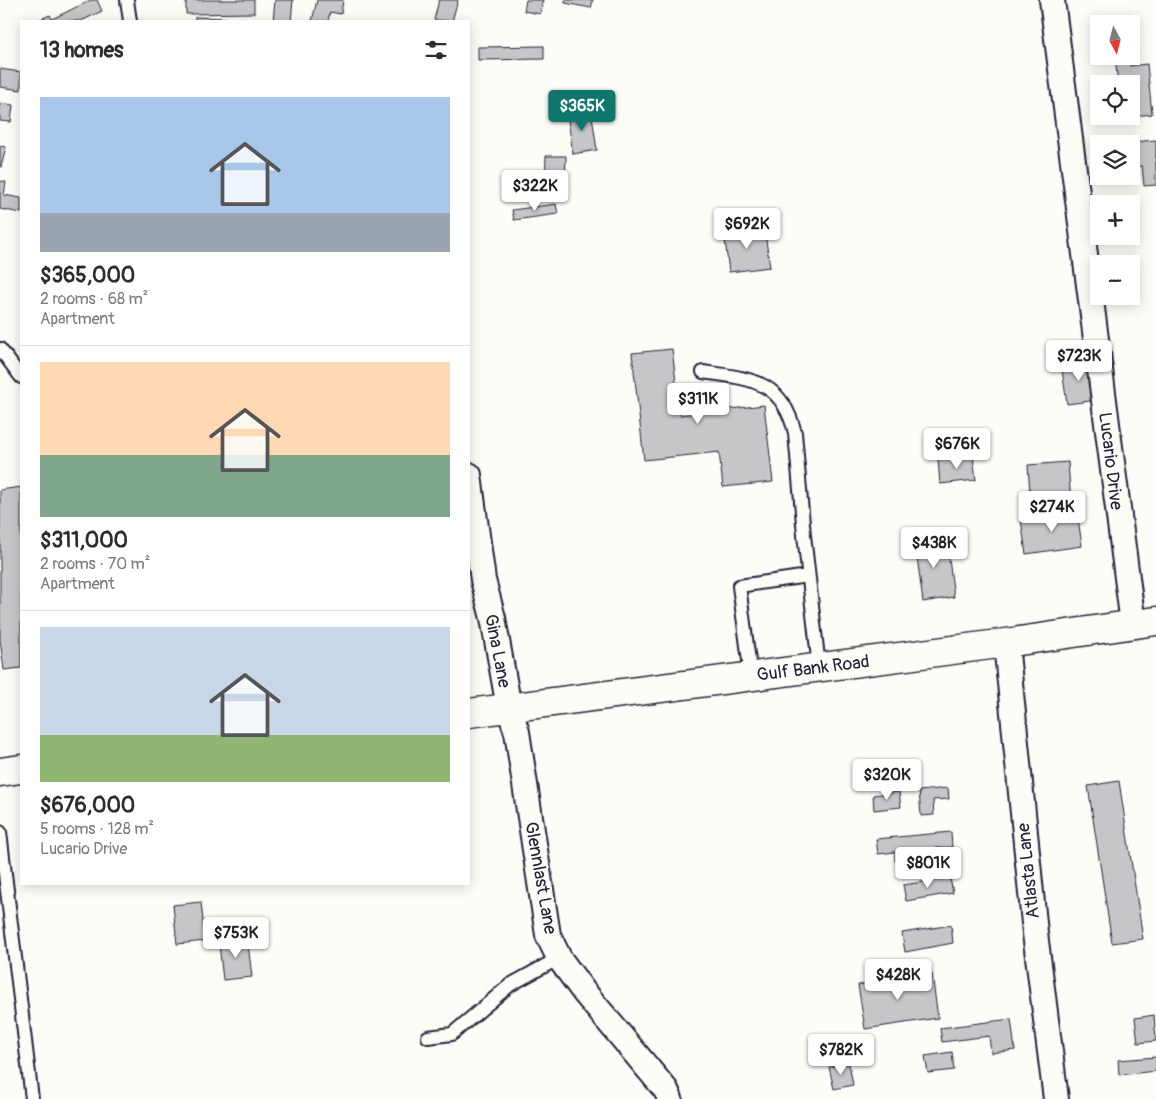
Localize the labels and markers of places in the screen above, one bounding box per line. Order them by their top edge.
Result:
pin: $365K [547,90,617,132]
pin: $322K [500,170,570,212]
pin: $692K [712,208,782,250]
pin: $723K [1044,340,1114,382]
pin: $311K [663,382,733,425]
pin: $676K [922,428,992,470]
pin: $274K [1017,490,1087,533]
pin: $438K [899,526,969,569]
pin: $320K [852,758,922,801]
pin: $801K [893,846,963,889]
pin: $753K [201,916,271,959]
pin: $428K [863,958,933,1001]
pin: $782K [806,1034,876,1076]

